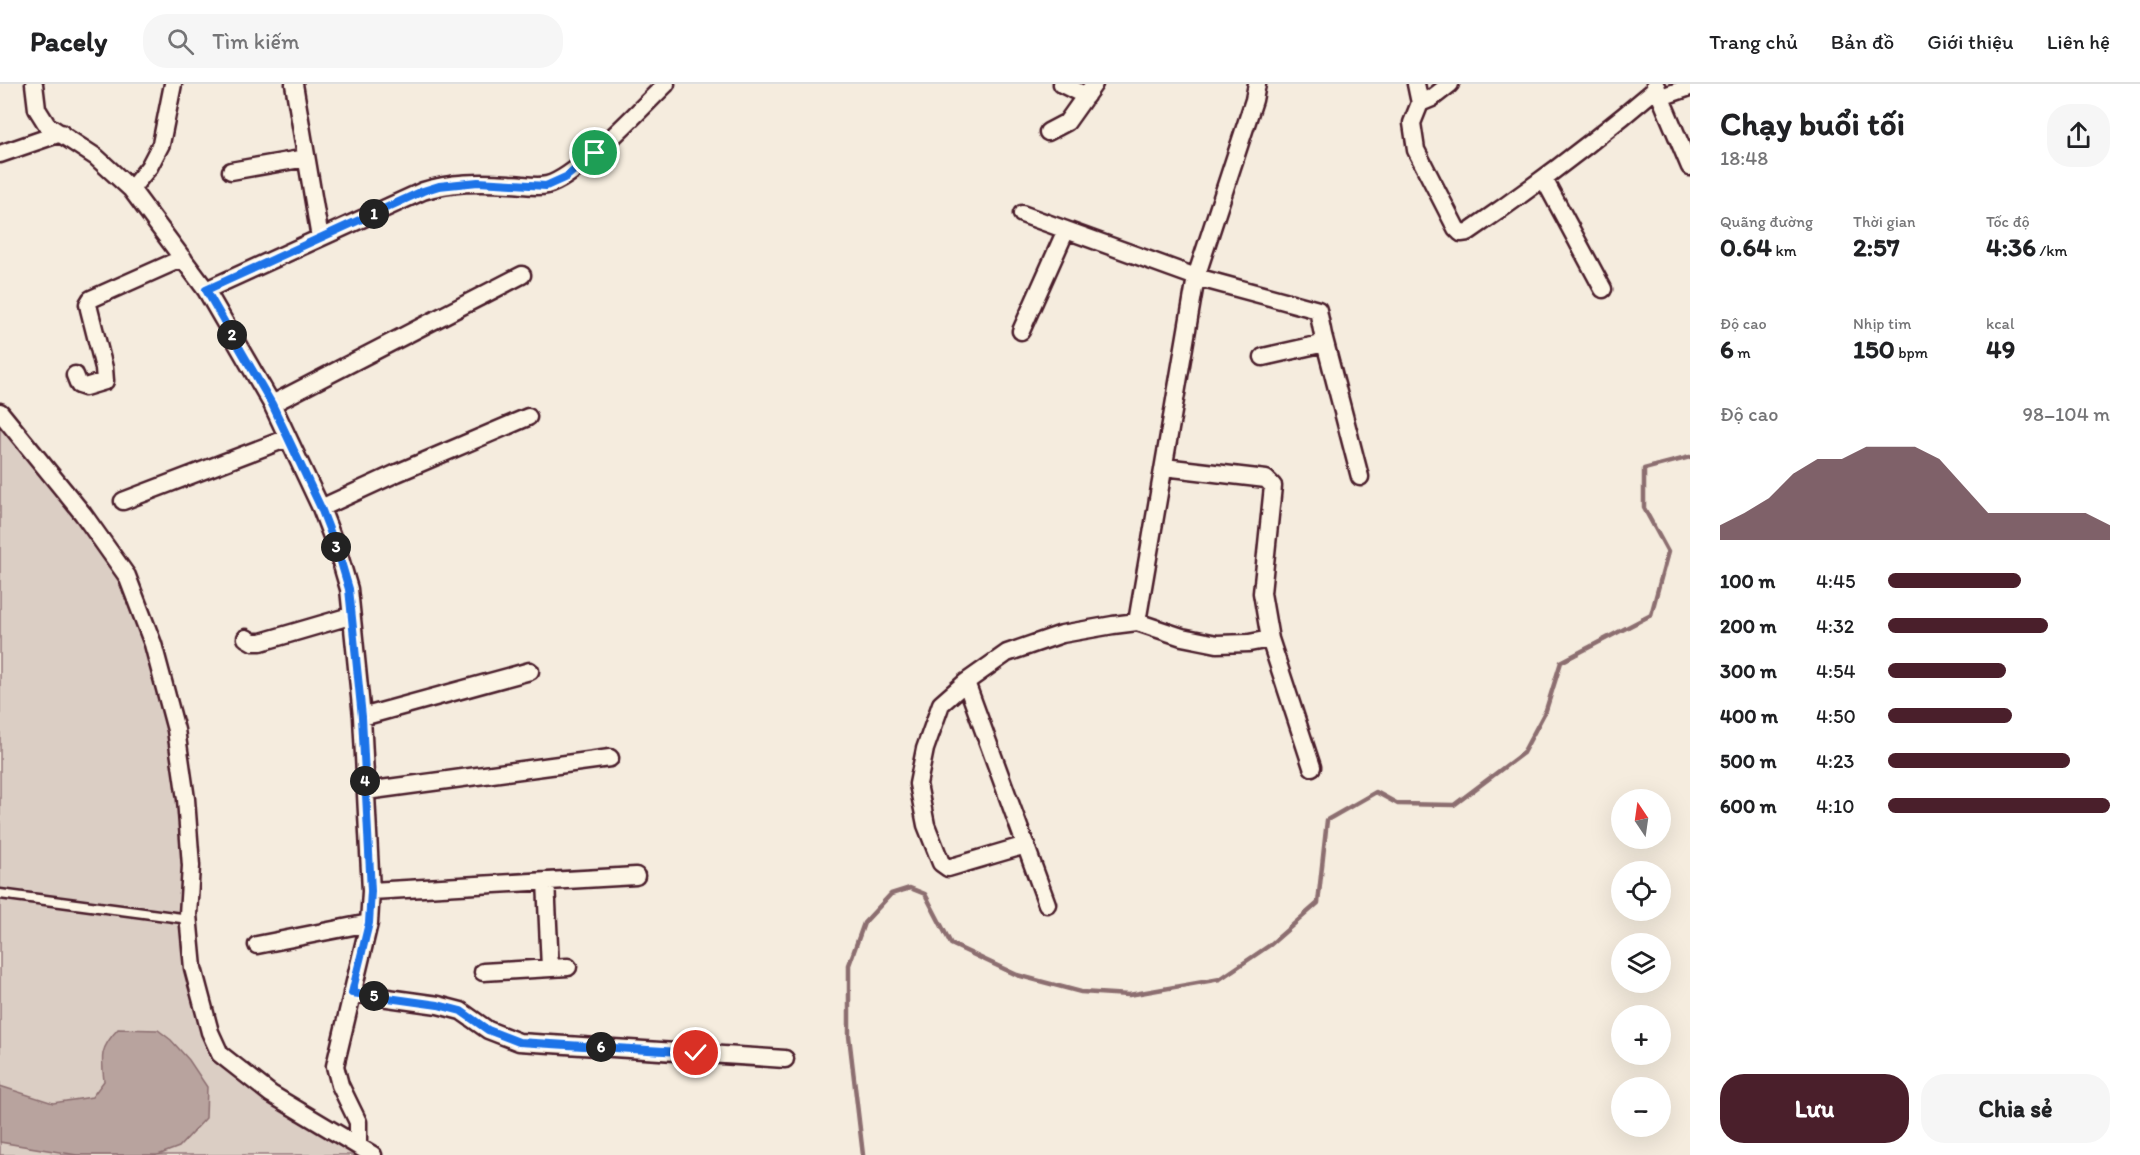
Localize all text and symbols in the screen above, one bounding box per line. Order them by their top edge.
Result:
search box [143,14,563,68]
text: Pacely [30,24,107,58]
icon: search [164,25,197,58]
text: Tìm kiếm [212,28,300,55]
text: Trang chủ [1709,29,1798,54]
text: Bản đồ [1831,29,1894,54]
text: Giới thiệu [1927,29,2014,54]
text: Liên hệ [2047,29,2110,54]
text: Chạy buổi tối [1720,104,1905,143]
button: share [2047,104,2110,167]
pin [569,127,620,178]
icon: arrive [578,136,611,169]
text: 18:48 [1720,146,1768,170]
pin: 1 [359,199,389,229]
text: 1 [370,204,378,223]
text: Quãng đường [1720,212,1813,231]
text: Thời gian [1853,212,1916,231]
text: Tốc độ [1986,212,2030,231]
text: 0.64 [1720,231,1772,263]
text: 2:57 [1853,231,1900,263]
text: 4:36 [1986,231,2036,263]
text: km [1772,241,1797,260]
text: /km [2036,241,2067,260]
text: Độ cao [1720,314,1767,333]
text: Nhịp tim [1853,314,1912,333]
text: kcal [1986,314,2014,333]
pin: 2 [217,320,247,350]
text: 2 [228,325,236,344]
text: 6 [1720,333,1734,365]
text: 150 [1853,333,1895,365]
text: 49 [1986,333,2015,365]
text: m [1734,343,1751,362]
text: bpm [1895,343,1928,362]
text: Độ cao [1720,402,1778,426]
text: 98–104 m [2022,402,2110,426]
pin: 3 [321,532,351,562]
text: 3 [332,537,340,556]
text: 100 m [1720,569,1775,593]
text: 4:45 [1816,569,1855,593]
text: 200 m [1720,614,1776,638]
text: 4:32 [1816,614,1854,638]
text: 300 m [1720,659,1777,683]
text: 4:54 [1816,659,1855,683]
text: 400 m [1720,704,1778,728]
text: 4:50 [1816,704,1856,728]
text: 500 m [1720,749,1776,773]
text: 4:23 [1816,749,1854,773]
pin: 4 [350,766,380,796]
text: 4 [360,771,370,790]
north arrow [1611,789,1671,849]
map controls [1611,789,1671,1137]
text: 600 m [1720,794,1777,818]
text: 4:10 [1816,794,1855,818]
button: locate [1611,861,1671,921]
button: layers [1611,933,1671,993]
pin: 5 [359,981,389,1011]
text: 5 [370,986,378,1005]
button: + [1611,1005,1671,1065]
pin [670,1027,721,1078]
pin: 6 [586,1032,616,1062]
icon: check [679,1036,712,1069]
text: 6 [597,1037,605,1056]
button: Lưu [1720,1074,1909,1143]
button: Chia sẻ [1921,1074,2110,1143]
button: − [1611,1077,1671,1137]

